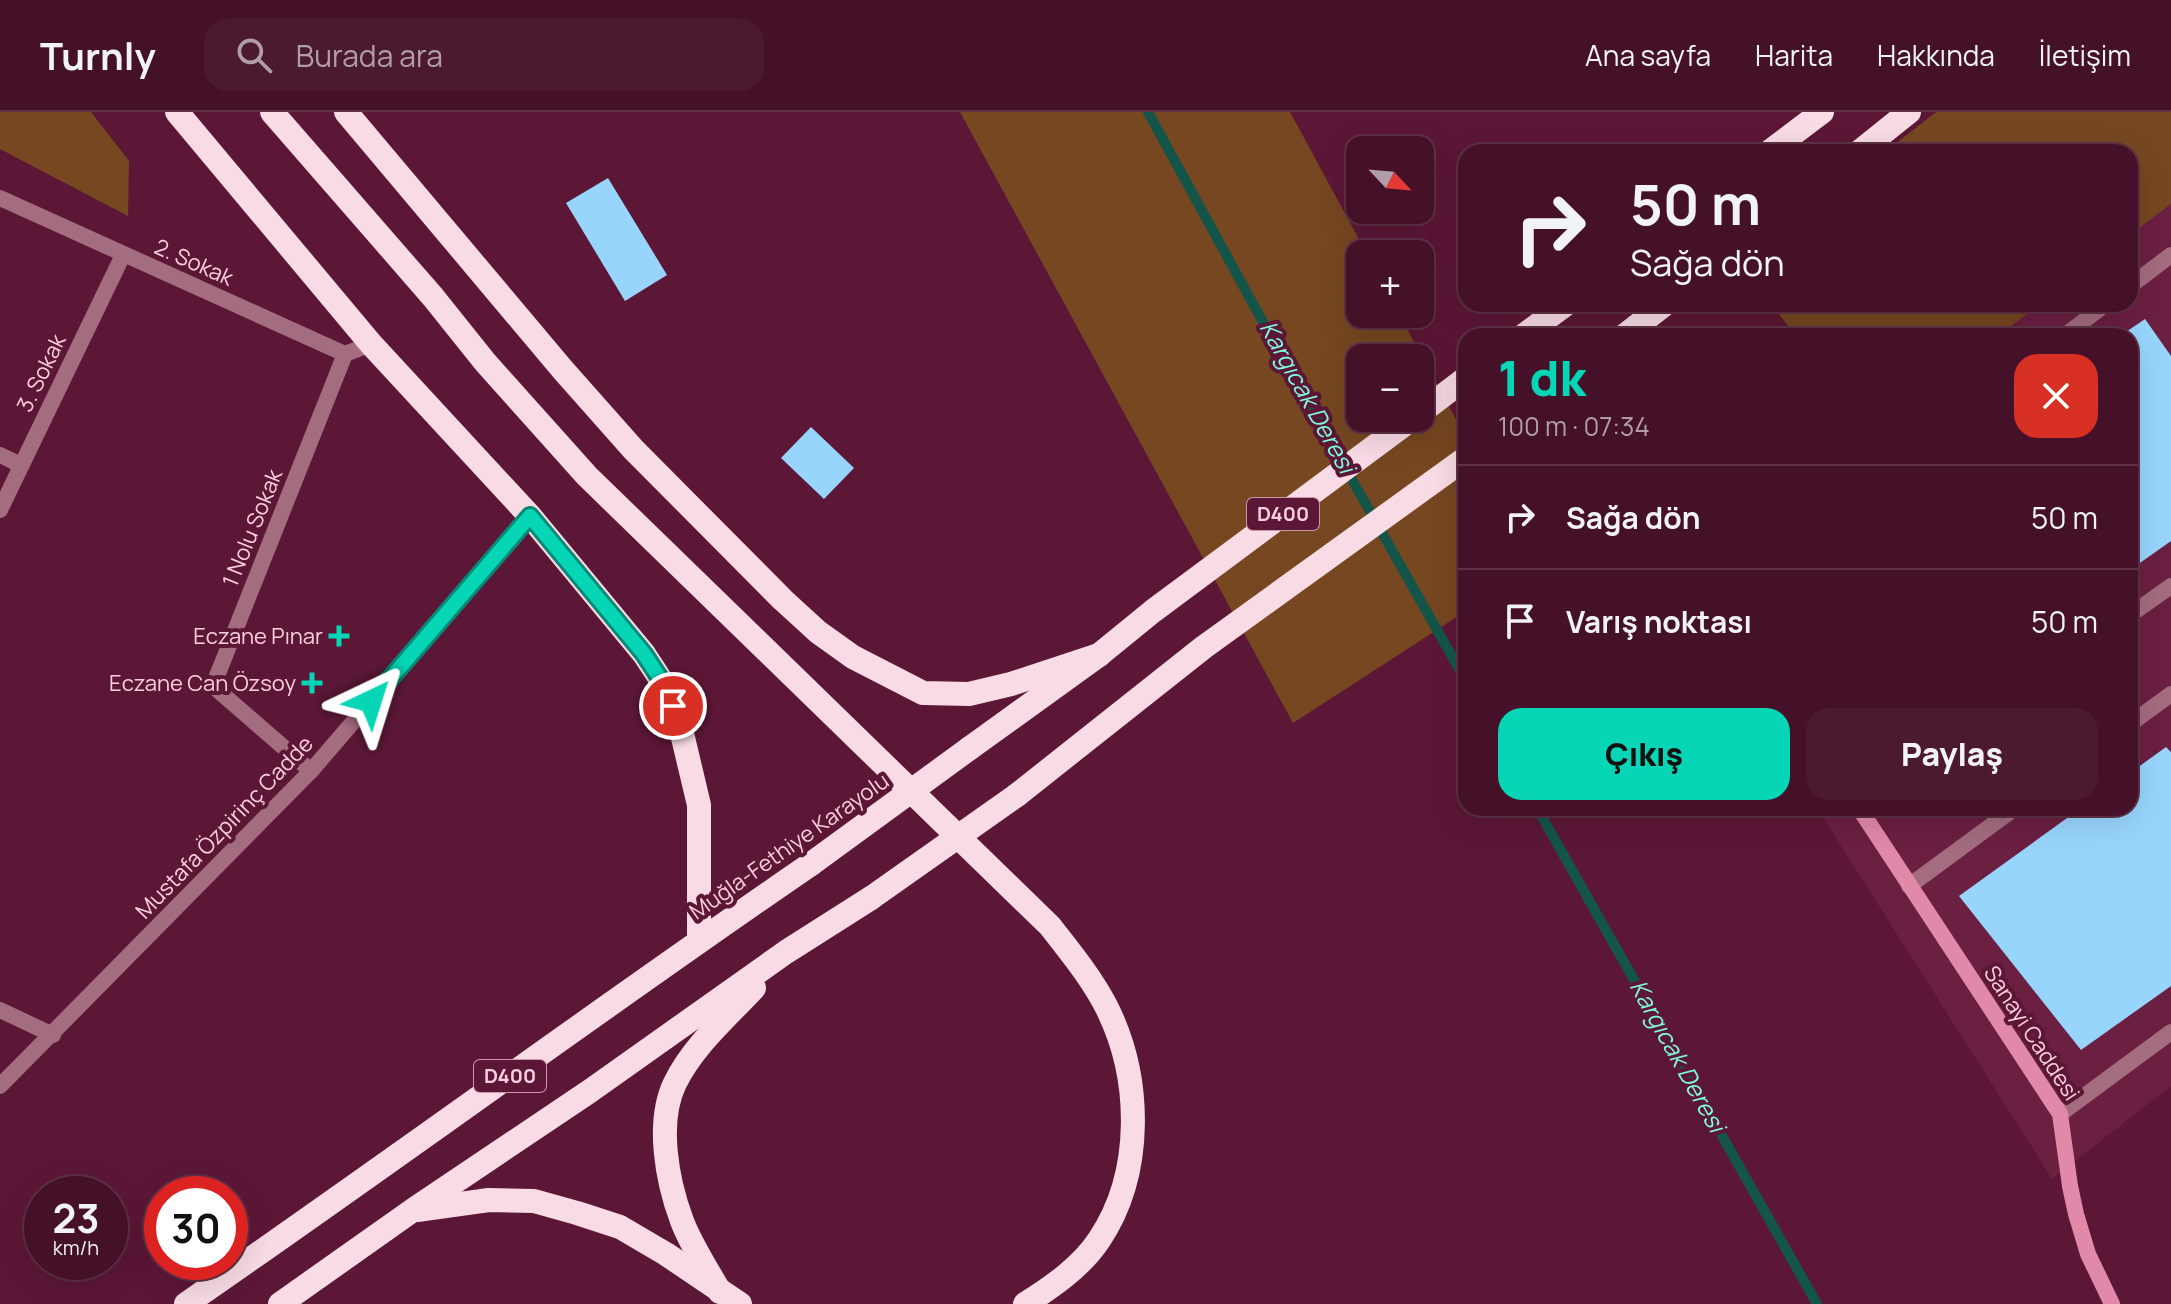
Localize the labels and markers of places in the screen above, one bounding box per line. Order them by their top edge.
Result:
place label: Eczane Pınar [193,621,323,651]
marker: Eczane Pınar [330,627,348,645]
place label: Eczane Can Özsoy [109,668,296,698]
pin [639,672,707,740]
marker: Eczane Can Özsoy [303,674,321,692]

